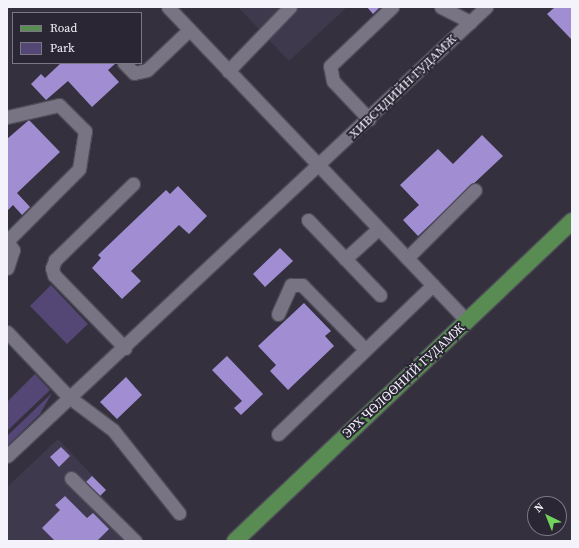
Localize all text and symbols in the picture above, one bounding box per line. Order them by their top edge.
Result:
legend [12,12,142,64]
text: Road [50,20,77,36]
street label: ХИВСЧДИЙН ГУДАМЖ [346,32,460,142]
text: Park [50,40,75,56]
street label: ЭРХ ЧӨЛӨӨНИЙ ГУДАМЖ [340,320,468,442]
north arrow [527,496,567,536]
text: N [531,499,547,516]

